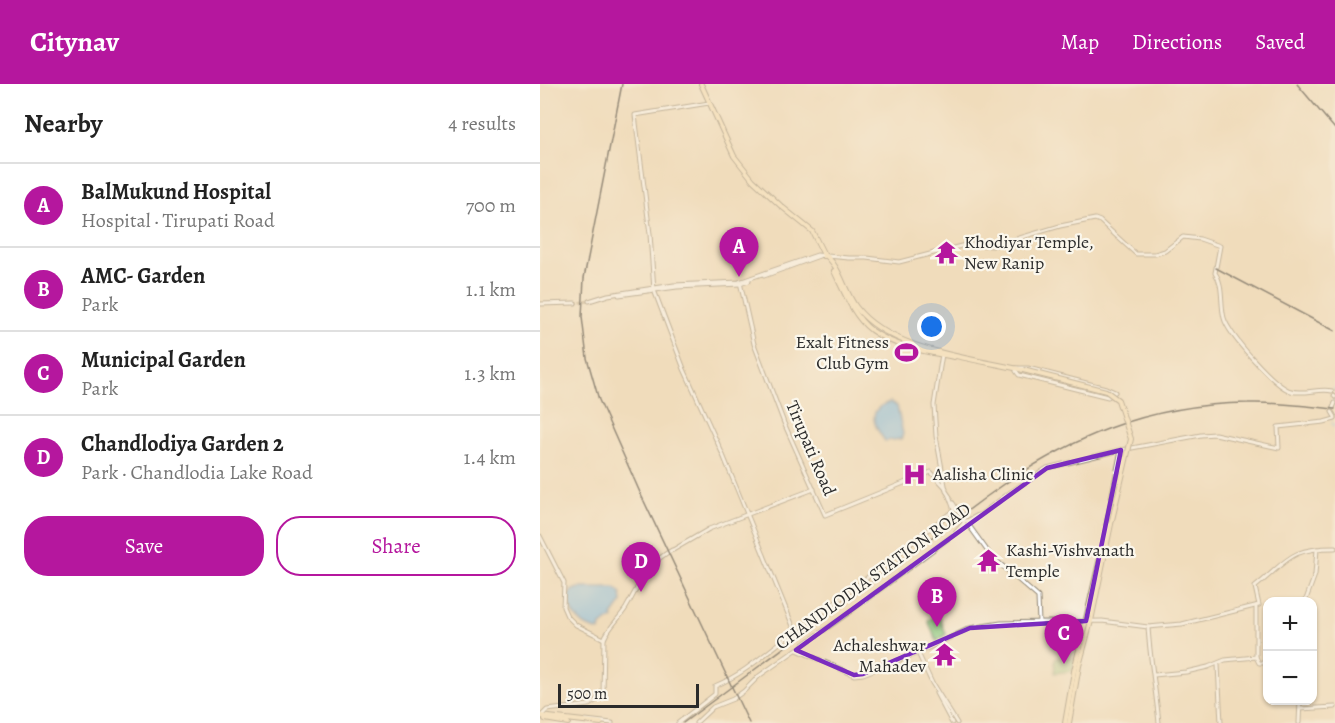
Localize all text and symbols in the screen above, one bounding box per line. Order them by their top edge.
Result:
text: Citynav [30,23,119,61]
text: Map [1061,28,1099,56]
text: Directions [1132,28,1222,56]
text: Saved [1255,28,1305,56]
text: Nearby [24,106,103,141]
text: 4 results [448,110,516,137]
text: BalMukund Hospital [81,177,271,207]
text: A [37,192,50,219]
text: 700 m [466,192,516,219]
text: Hospital · Tirupati Road [81,207,275,234]
pin: A [720,228,758,277]
place label: Khodiyar Temple, New Ranip [964,230,1094,275]
temple icon: Khodiyar Temple, New Ranip [933,239,959,265]
text: AMC- Garden [81,261,205,291]
text: B [37,276,50,303]
text: 1.1 km [466,276,516,303]
text: Park [81,291,119,318]
your location [917,312,946,341]
place label: Exalt Fitness Club Gym [796,330,889,375]
sports icon: Exalt Fitness Club Gym [894,339,920,365]
text: Municipal Garden [81,345,246,375]
text: C [37,360,50,387]
text: 1.3 km [464,360,516,387]
text: Park [81,375,119,402]
street label: Tirupati Road [780,397,842,499]
text: Chandlodiya Garden 2 [81,429,284,459]
text: D [37,444,50,471]
text: 1.4 km [463,444,516,471]
text: Park · Chandlodia Lake Road [81,459,313,486]
hospital icon: Aalisha Clinic [902,461,928,487]
place label: Aalisha Clinic [932,462,1033,486]
street label: CHANDLODIA STATION ROAD [771,497,975,655]
button: Save [24,516,264,576]
button: Share [276,516,516,576]
place label: Kashi-Vishvanath Temple [1006,538,1135,583]
pin: D [622,542,660,592]
temple icon: Kashi-Vishvanath Temple [975,547,1001,573]
pin: B [918,578,956,627]
map controls [1263,597,1317,705]
button: + [1263,597,1317,651]
pin: C [1044,614,1084,664]
place label: Achaleshwar Mahadev [832,633,927,678]
temple icon: Achaleshwar Mahadev [931,642,957,668]
button: − [1263,651,1317,705]
scale bar [558,681,699,708]
text: 500 m [567,683,607,705]

